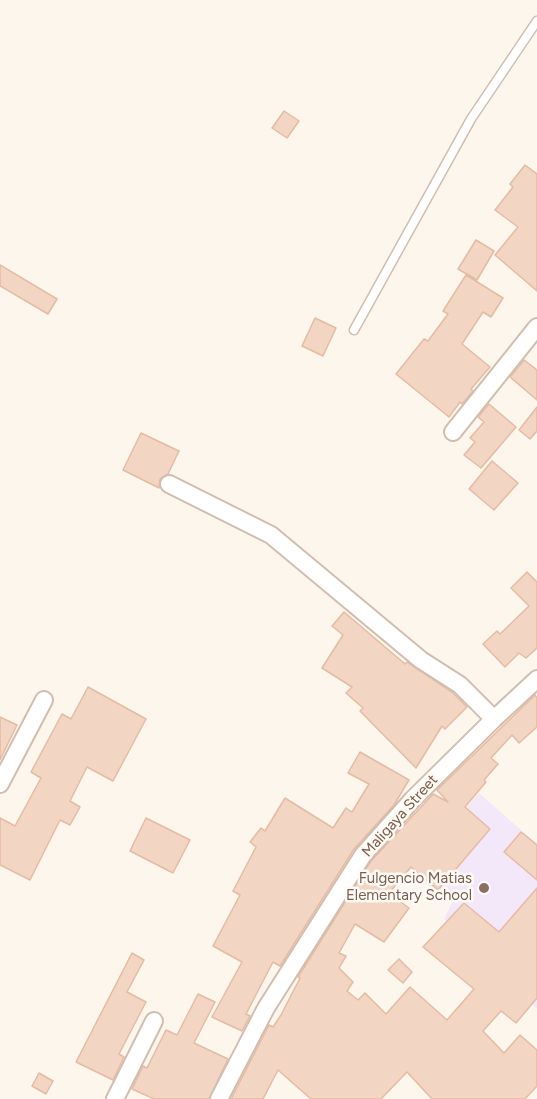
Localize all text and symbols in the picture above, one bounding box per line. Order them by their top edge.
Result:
street label: Maligaya Street [358,771,442,861]
place label: Fulgencio Matias Elementary School [346,870,472,905]
marker: Fulgencio Matias Elementary School [477,881,491,895]

